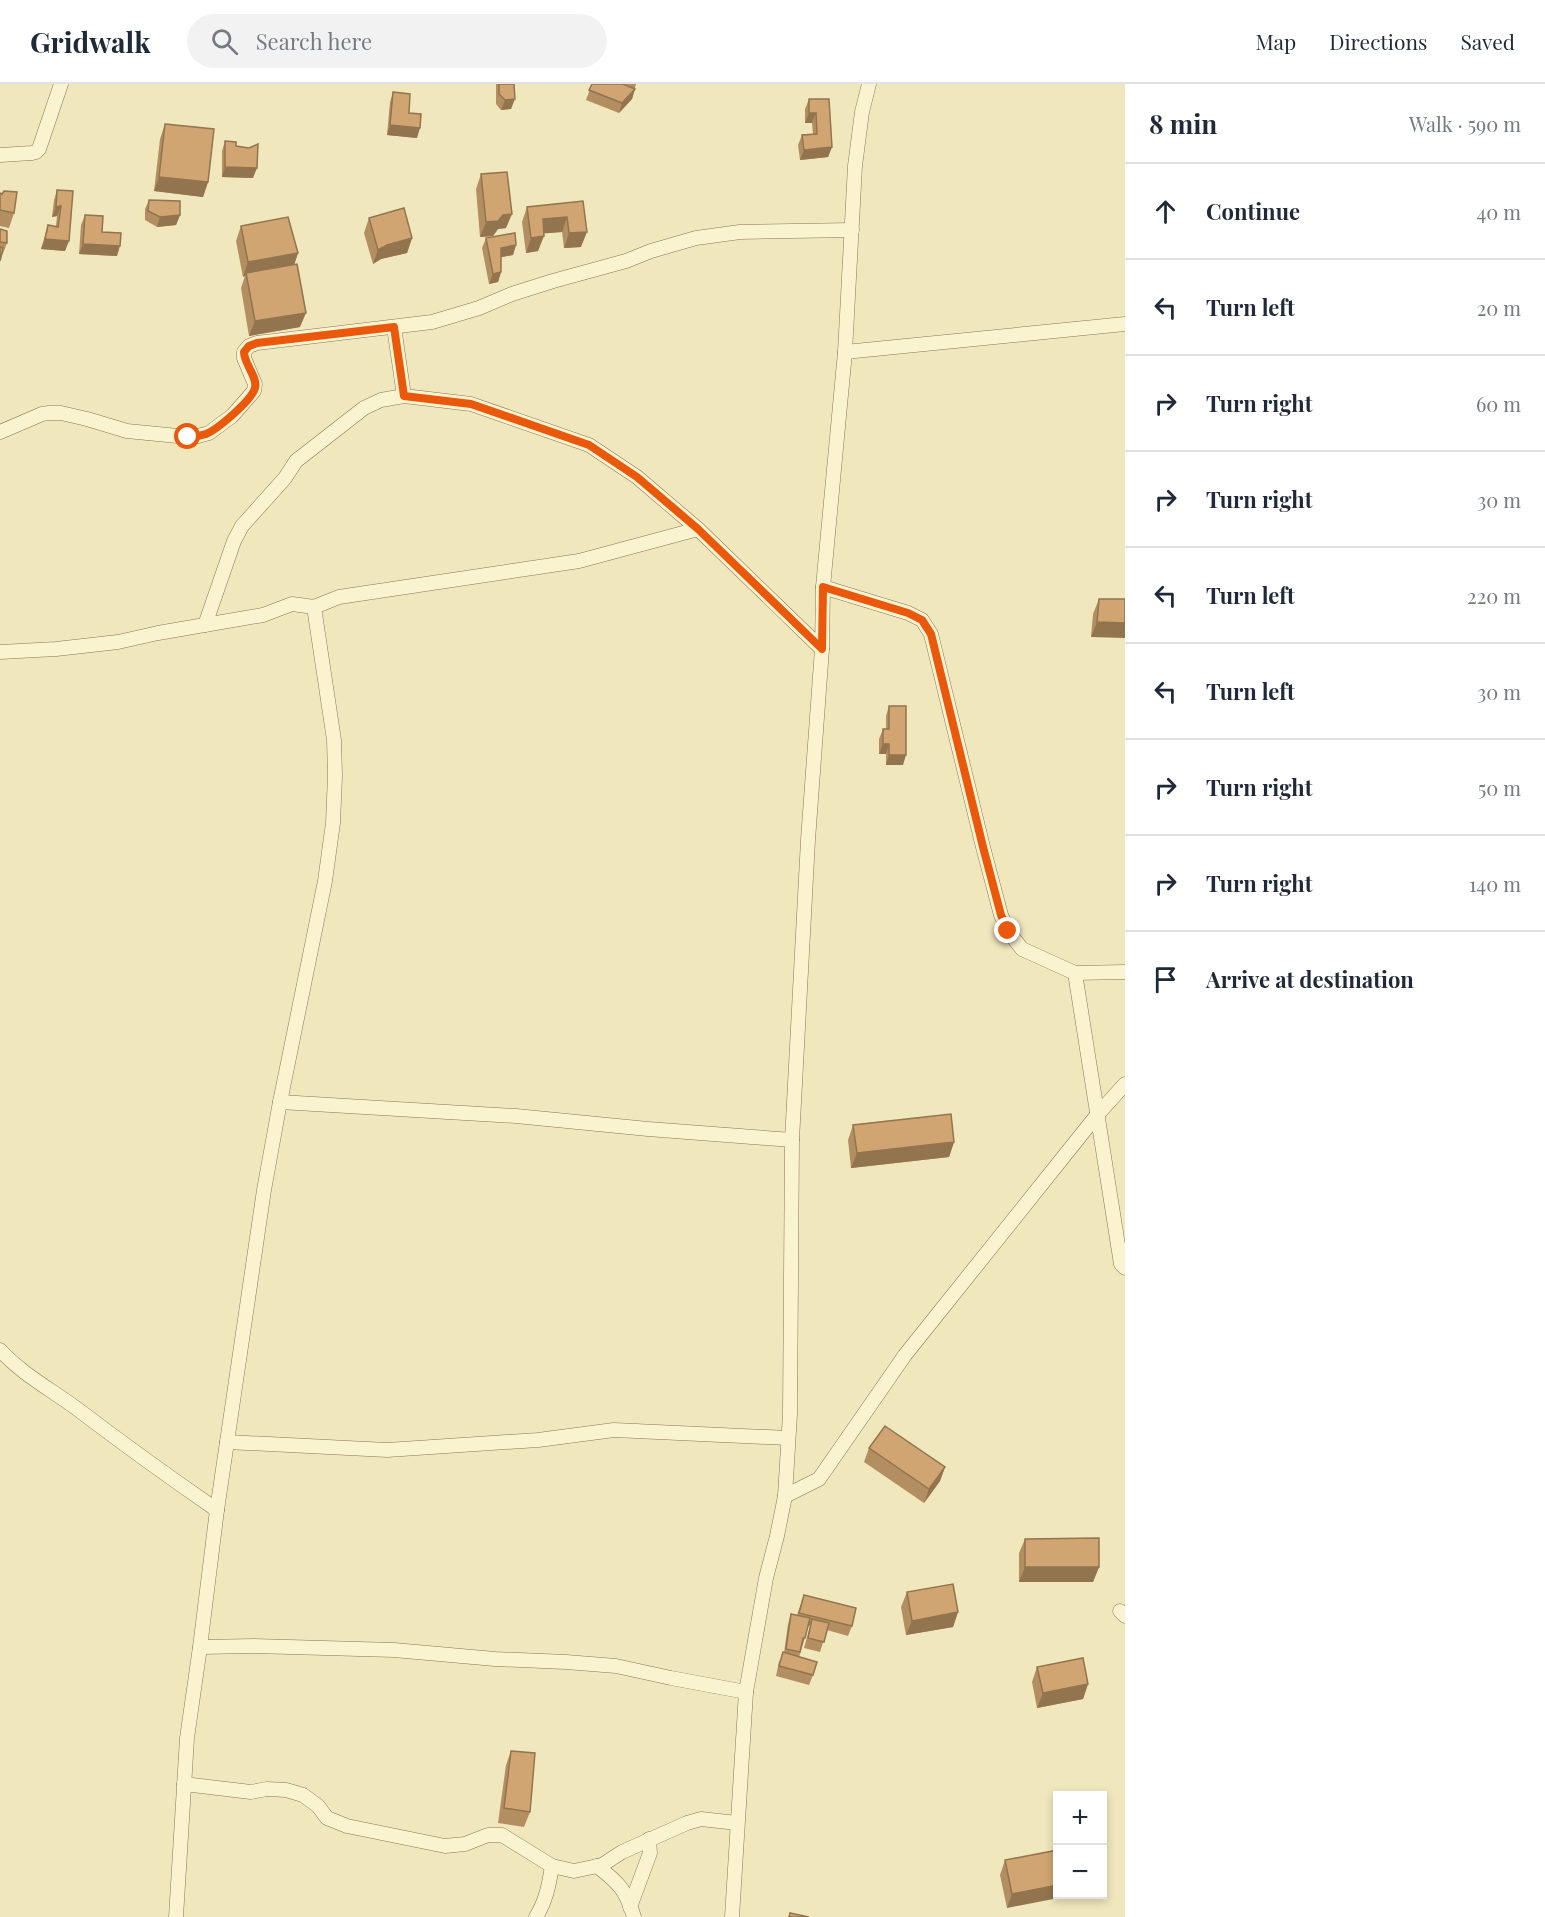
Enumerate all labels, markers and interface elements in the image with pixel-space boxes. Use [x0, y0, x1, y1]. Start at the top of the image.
search box [187, 14, 607, 68]
text: Gridwalk [30, 23, 151, 60]
icon: search [208, 25, 241, 58]
text: Search here [256, 26, 372, 56]
text: Map [1255, 27, 1296, 55]
text: Directions [1329, 27, 1427, 55]
text: Saved [1460, 27, 1515, 55]
text: 8 min [1149, 106, 1217, 141]
text: Walk · 590 m [1409, 110, 1521, 137]
icon: ahead [1149, 195, 1182, 228]
text: Continue [1206, 196, 1300, 226]
text: 40 m [1476, 198, 1521, 225]
icon: left [1149, 291, 1182, 324]
text: Turn left [1206, 292, 1295, 322]
text: 20 m [1477, 294, 1521, 321]
icon: right [1149, 387, 1182, 420]
text: Turn right [1206, 388, 1312, 418]
text: 60 m [1476, 390, 1521, 417]
route start [174, 423, 200, 449]
icon: right [1149, 483, 1182, 516]
text: Turn right [1206, 484, 1312, 514]
text: 30 m [1477, 486, 1521, 513]
icon: left [1149, 579, 1182, 612]
text: Turn left [1206, 580, 1295, 610]
text: 220 m [1467, 582, 1521, 609]
icon: left [1149, 675, 1182, 708]
text: Turn left [1206, 676, 1295, 706]
text: 30 m [1477, 678, 1521, 705]
icon: right [1149, 771, 1182, 804]
text: Turn right [1206, 772, 1312, 802]
text: 50 m [1478, 774, 1521, 801]
icon: right [1149, 867, 1182, 900]
text: Turn right [1206, 868, 1312, 898]
text: 140 m [1469, 870, 1521, 897]
route end [994, 917, 1020, 943]
icon: arrive [1149, 963, 1182, 996]
text: Arrive at destination [1206, 964, 1414, 994]
map controls [1053, 1791, 1107, 1899]
button: + [1053, 1791, 1107, 1845]
button: − [1053, 1845, 1107, 1899]

